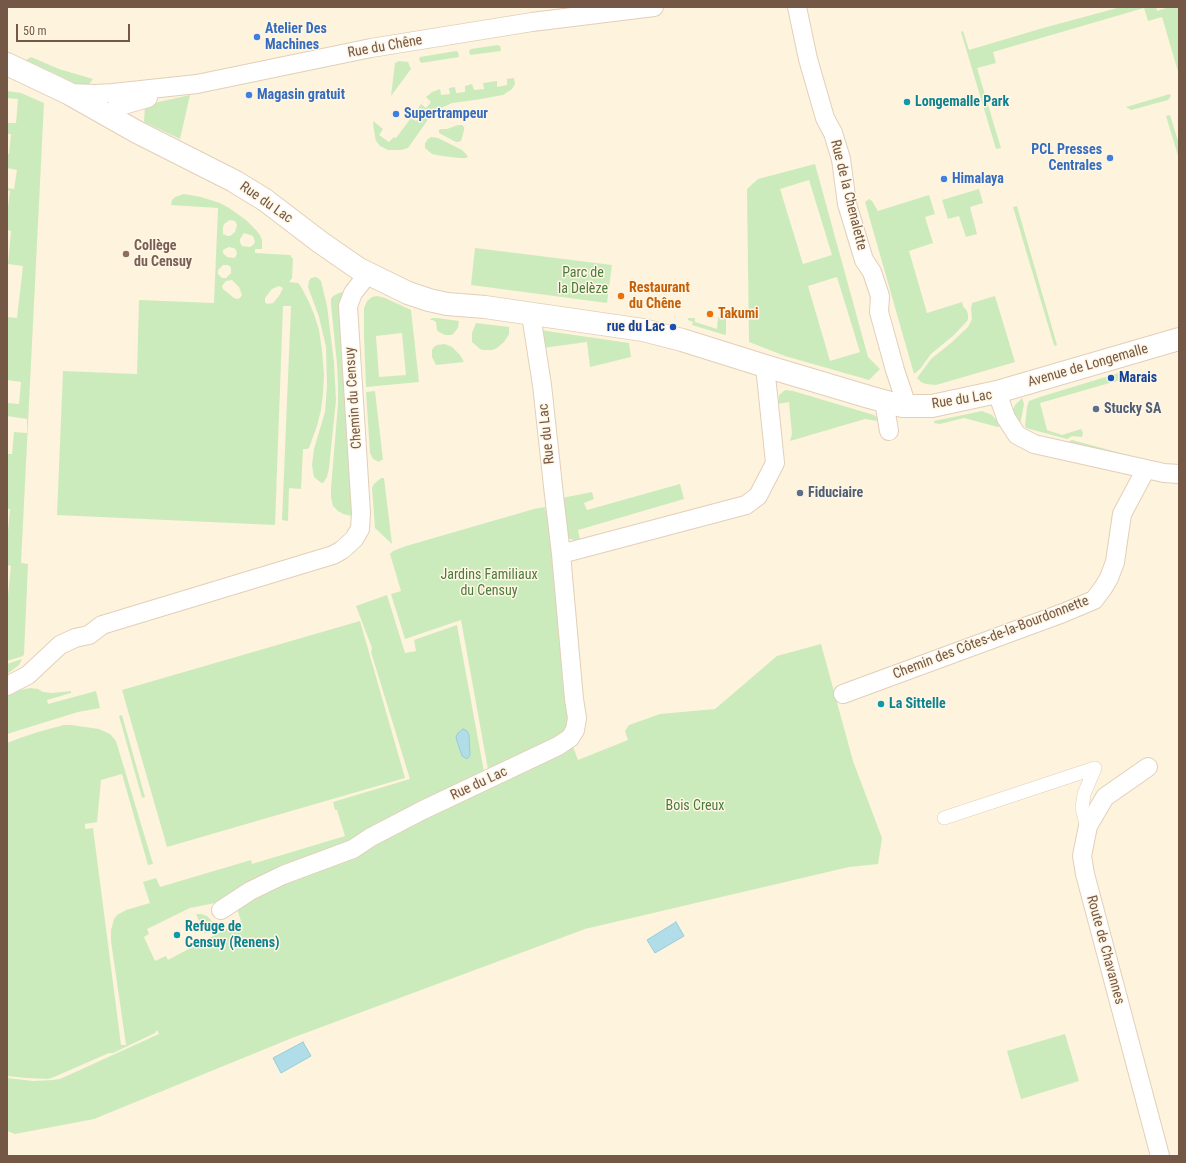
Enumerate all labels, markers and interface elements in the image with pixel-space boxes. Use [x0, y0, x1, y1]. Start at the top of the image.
scale bar [18, 16, 132, 42]
place label: Atelier Des Machines [265, 21, 327, 54]
text: 50 m [23, 24, 47, 38]
marker: Atelier Des Machines [252, 32, 262, 42]
street label: Rue du Chêne [346, 32, 424, 62]
place label: Magasin gratuit [257, 87, 345, 103]
marker: Magasin gratuit [244, 90, 254, 100]
place label: Longemalle Park [915, 94, 1009, 110]
marker: Longemalle Park [902, 97, 912, 107]
place label: Supertrampeur [404, 106, 488, 122]
marker: Supertrampeur [391, 109, 401, 119]
street label: Rue de la Chenalette [826, 138, 870, 252]
place label: PCL Presses Centrales [1031, 142, 1102, 174]
marker: PCL Presses Centrales [1105, 153, 1115, 163]
place label: Himalaya [952, 171, 1004, 187]
marker: Himalaya [939, 174, 949, 184]
street label: Rue du Lac [236, 179, 296, 227]
place label: Collège du Censuy [134, 238, 192, 270]
marker: Collège du Censuy [121, 249, 131, 259]
park label: Parc de la Delèze [558, 265, 608, 298]
place label: Restaurant du Chêne [629, 280, 690, 312]
marker: Restaurant du Chêne [616, 291, 626, 301]
place label: Takumi [718, 306, 759, 322]
marker: Takumi [705, 309, 715, 319]
place label: rue du Lac [607, 319, 665, 335]
marker: rue du Lac [668, 322, 678, 332]
street label: Avenue de Longemalle [1026, 341, 1150, 391]
street label: Chemin du Censuy [342, 346, 366, 450]
place label: Marais [1119, 370, 1157, 386]
marker: Marais [1106, 373, 1116, 383]
street label: Rue du Lac [931, 387, 993, 413]
place label: Stucky SA [1104, 401, 1161, 417]
street label: Rue du Lac [535, 403, 559, 465]
marker: Stucky SA [1091, 404, 1101, 414]
place label: Fiduciaire [808, 485, 863, 501]
marker: Fiduciaire [795, 488, 805, 498]
park label: Jardins Familiaux du Censuy [440, 567, 538, 600]
street label: Chemin des Côtes-de-la-Bourdonnette [891, 593, 1091, 683]
place label: La Sittelle [889, 696, 946, 712]
marker: La Sittelle [876, 699, 886, 709]
street label: Rue du Lac [448, 764, 510, 804]
park label: Bois Creux [665, 798, 725, 814]
street label: Route de Chavannes [1082, 894, 1128, 1006]
place label: Refuge de Censuy (Renens) [185, 919, 280, 952]
marker: Refuge de Censuy (Renens) [172, 930, 182, 940]

